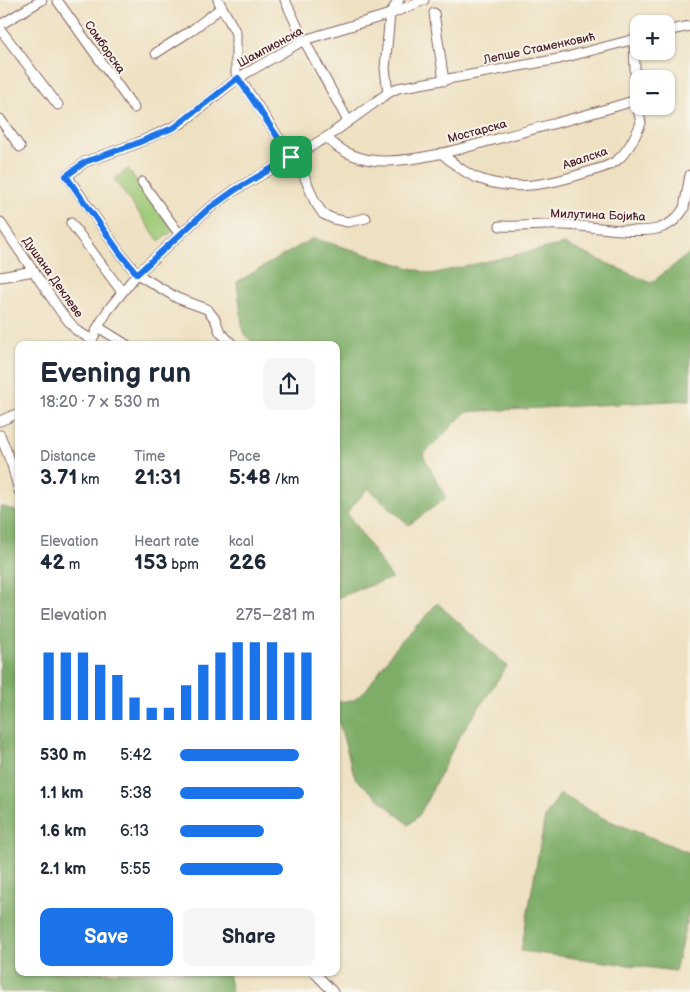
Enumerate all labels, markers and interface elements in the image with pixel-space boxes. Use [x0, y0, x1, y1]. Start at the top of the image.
map controls [630, 15, 675, 115]
button: + [630, 15, 675, 60]
street label: Сомборска [81, 18, 128, 77]
street label: Шампионска [235, 24, 306, 71]
street label: Лепше Стаменковић [481, 29, 596, 68]
button: − [630, 70, 675, 115]
street label: Мостарска [446, 116, 508, 147]
pin [270, 136, 312, 178]
icon: arrive [277, 143, 305, 171]
street label: Авалска [560, 144, 610, 173]
street label: Милутина Бојића [550, 206, 646, 225]
street label: Душана Деклеве [19, 234, 86, 321]
text: Evening run [40, 357, 191, 390]
button: share [263, 358, 315, 410]
text: 18:20 · 7 × 530 m [40, 393, 160, 412]
text: Distance [40, 448, 96, 465]
text: Time [134, 448, 165, 465]
text: Pace [229, 448, 261, 465]
text: 3.71 [40, 465, 77, 490]
text: 21:31 [134, 465, 181, 490]
text: 5:48 [229, 465, 271, 490]
text: km [77, 471, 100, 488]
text: /km [271, 471, 299, 488]
text: Elevation [40, 533, 98, 550]
text: Heart rate [134, 533, 199, 550]
text: kcal [229, 533, 254, 550]
text: 42 [40, 550, 65, 575]
text: 153 [134, 550, 168, 575]
text: 226 [229, 550, 267, 575]
text: m [65, 556, 80, 573]
text: bpm [168, 556, 199, 573]
text: Elevation [40, 606, 107, 625]
text: 275–281 m [235, 606, 315, 625]
text: 530 m [40, 746, 87, 765]
text: 5:42 [120, 746, 152, 765]
text: 1.1 km [40, 784, 83, 803]
text: 5:38 [120, 784, 152, 803]
text: 1.6 km [40, 822, 86, 841]
text: 6:13 [120, 822, 149, 841]
text: 2.1 km [40, 860, 86, 879]
text: 5:55 [120, 860, 151, 879]
button: Save [40, 908, 173, 966]
button: Share [183, 908, 315, 966]

